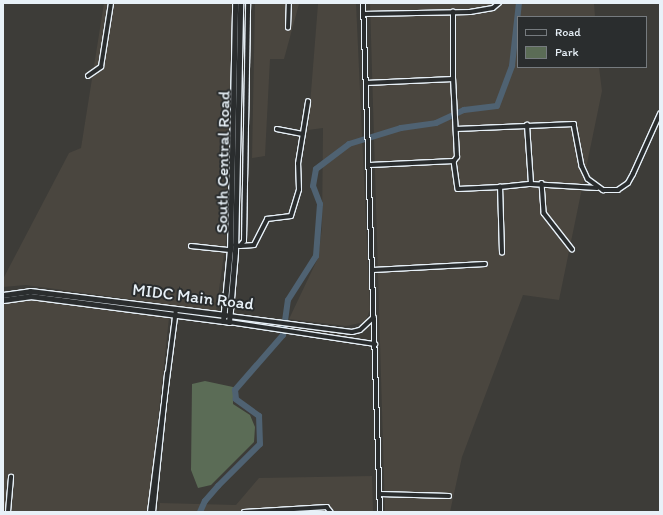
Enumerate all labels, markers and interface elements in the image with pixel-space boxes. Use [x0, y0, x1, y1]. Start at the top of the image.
legend [517, 16, 647, 68]
text: Road [555, 25, 581, 39]
text: Park [555, 45, 579, 59]
street label: South Central Road [212, 91, 234, 233]
street label: MIDC Main Road [131, 279, 255, 315]

